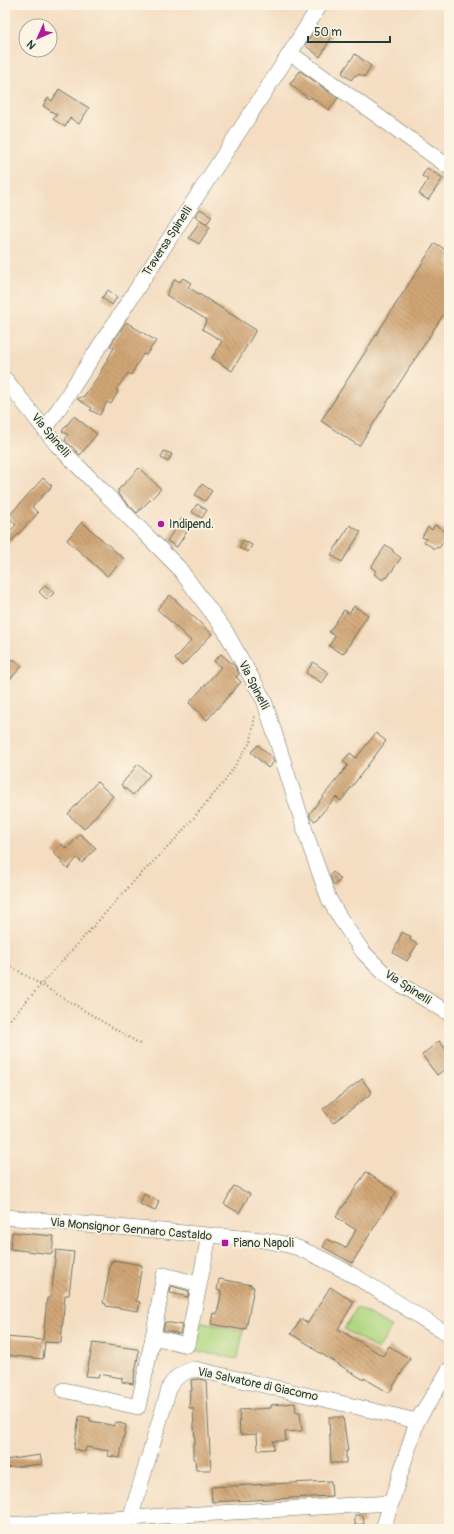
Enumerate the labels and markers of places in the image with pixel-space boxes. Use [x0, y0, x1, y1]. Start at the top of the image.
place label: Indipend. [169, 517, 214, 532]
marker: Indipend. [156, 519, 166, 529]
place label: Piano Napoli [233, 1236, 294, 1251]
marker: Piano Napoli [220, 1238, 230, 1248]

